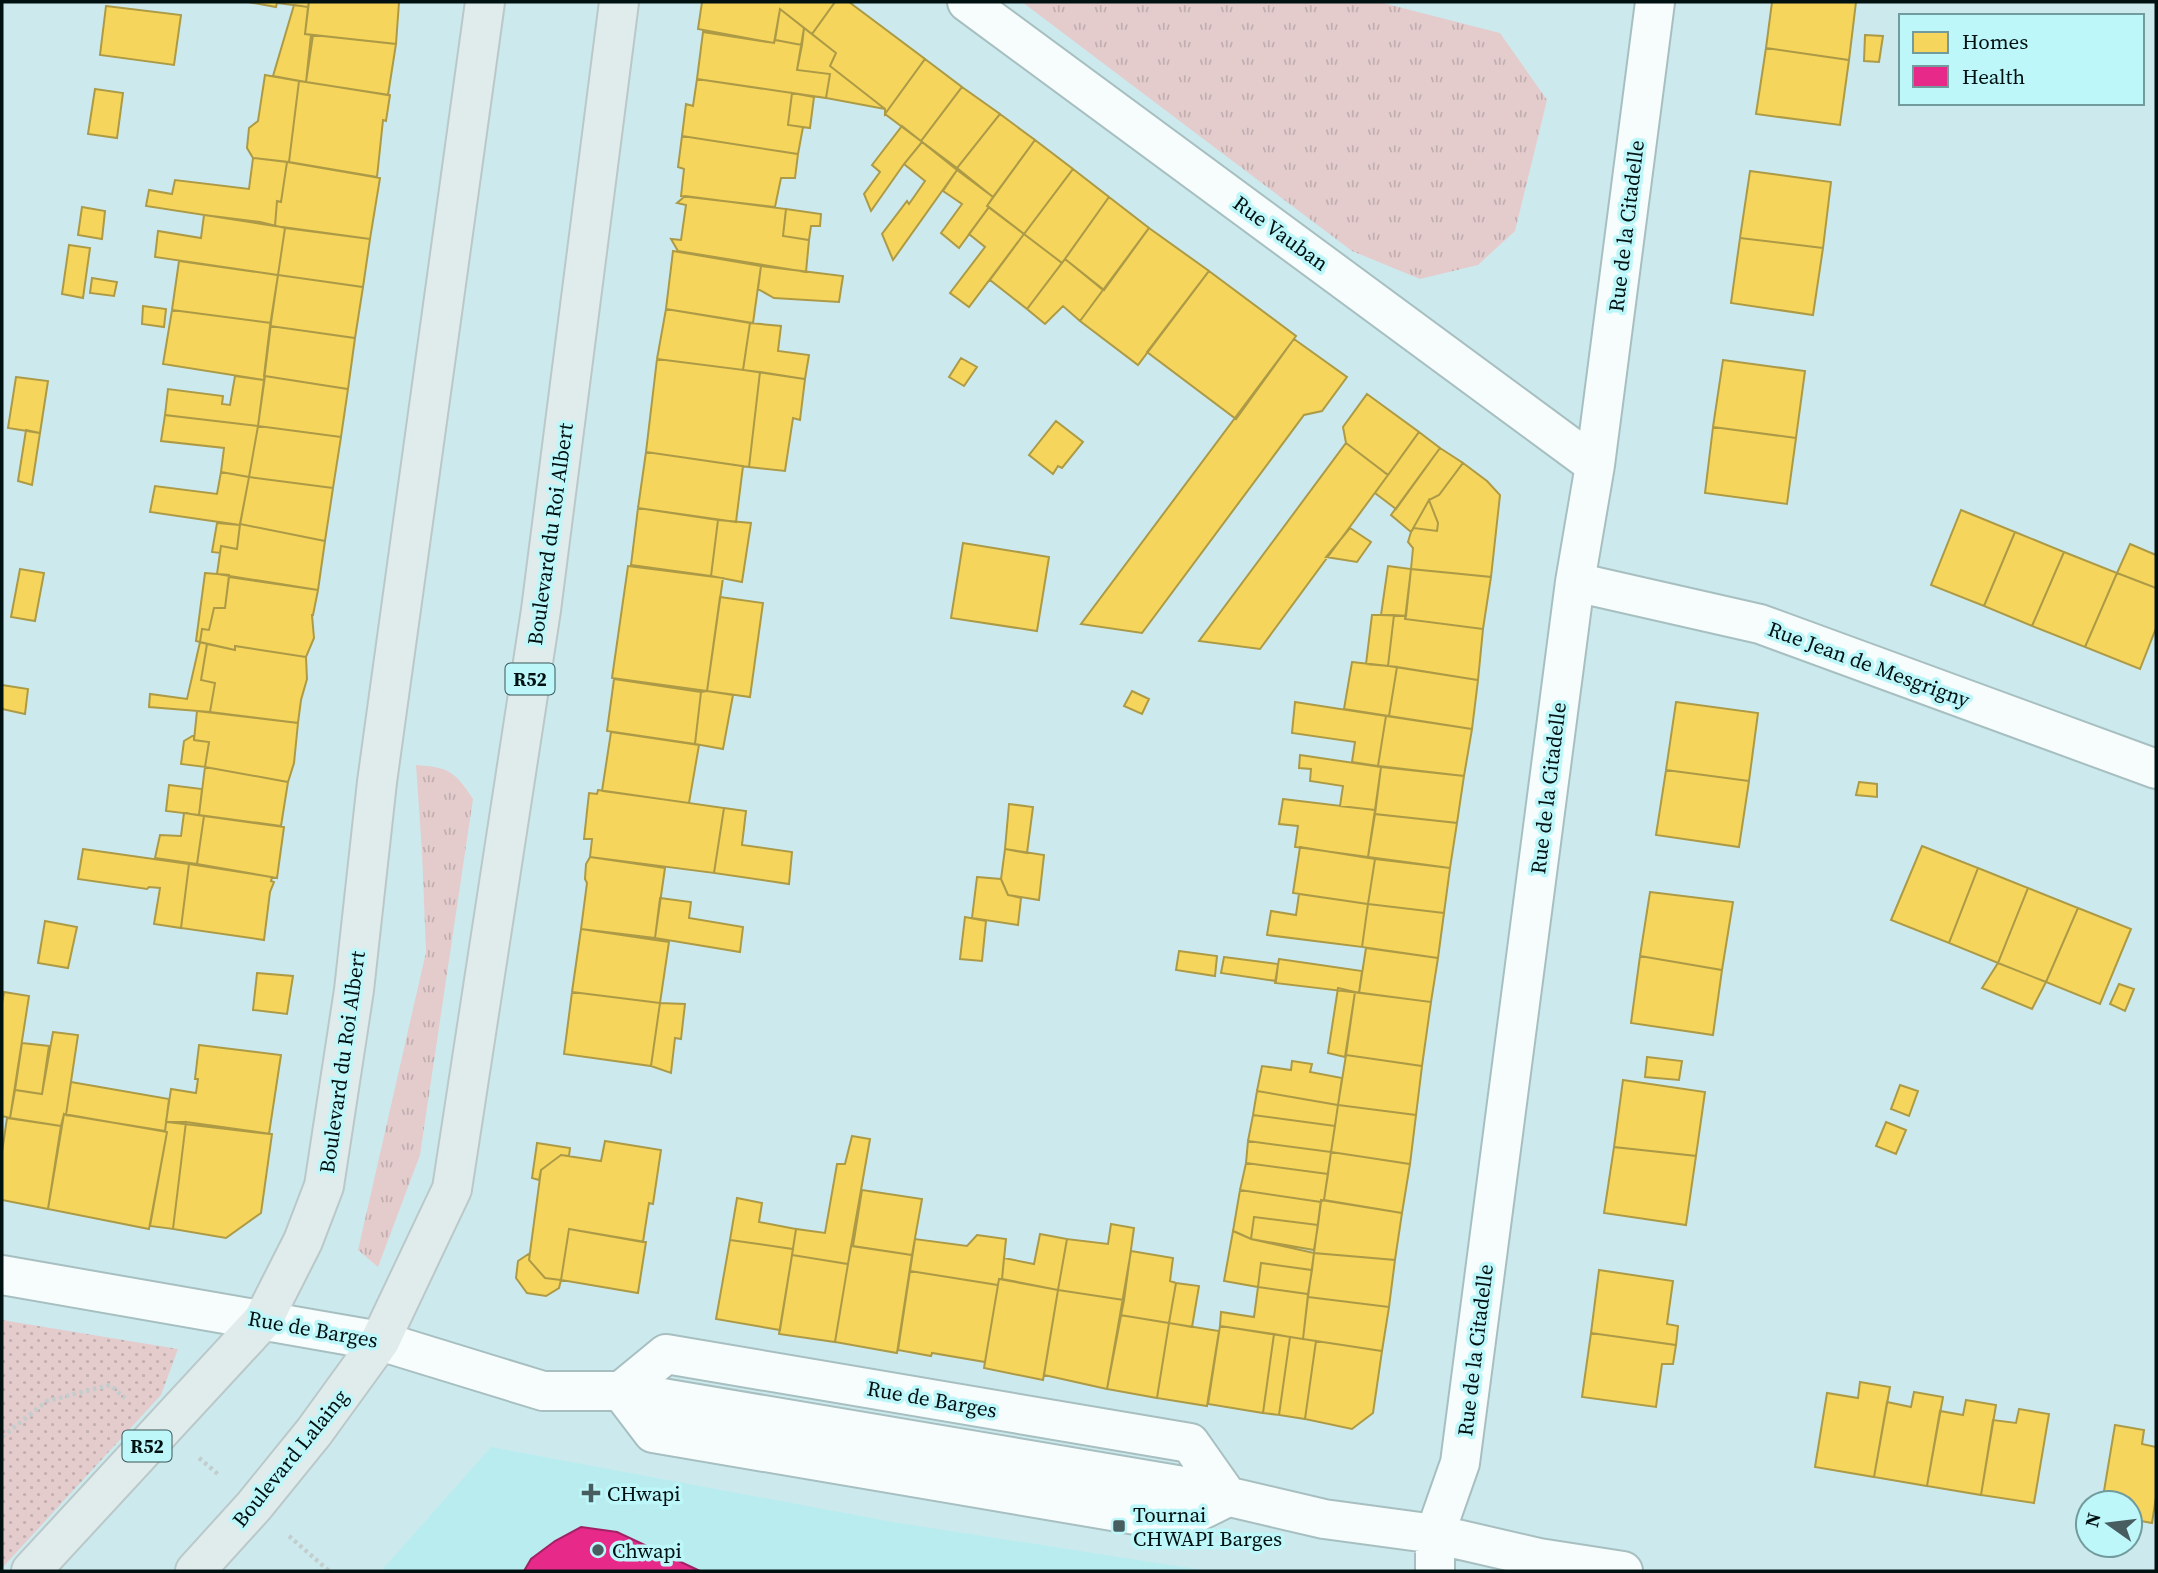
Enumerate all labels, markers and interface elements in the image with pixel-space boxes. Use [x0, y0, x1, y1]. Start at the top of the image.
legend [1899, 14, 2144, 105]
text: Homes [1962, 27, 2028, 56]
text: Health [1962, 62, 2025, 91]
street label: Rue de la Citadelle [1601, 138, 1651, 314]
street label: Rue Vauban [1227, 189, 1335, 278]
street label: Boulevard du Roi Albert [520, 421, 580, 647]
street label: Rue Jean de Mesgrigny [1764, 614, 1974, 714]
road number: R52 [505, 664, 554, 694]
street label: Rue de la Citadelle [1523, 700, 1573, 876]
street label: Boulevard du Roi Albert [312, 949, 372, 1175]
street label: Rue de la Citadelle [1450, 1262, 1500, 1438]
street label: Rue de Barges [246, 1303, 380, 1355]
street label: Rue de Barges [865, 1373, 999, 1425]
street label: Boulevard Lalaing [225, 1383, 355, 1533]
road number: R52 [122, 1430, 172, 1462]
place label: CHwapi [607, 1479, 680, 1508]
marker: CHwapi [581, 1483, 601, 1503]
north arrow [2074, 1489, 2144, 1559]
place label: Tournai CHWAPI Barges [1133, 1500, 1282, 1553]
text: N [2078, 1510, 2107, 1530]
marker: Tournai CHWAPI Barges [1111, 1518, 1127, 1534]
place label: Chwapi [612, 1536, 682, 1565]
marker: Chwapi [590, 1542, 606, 1558]

